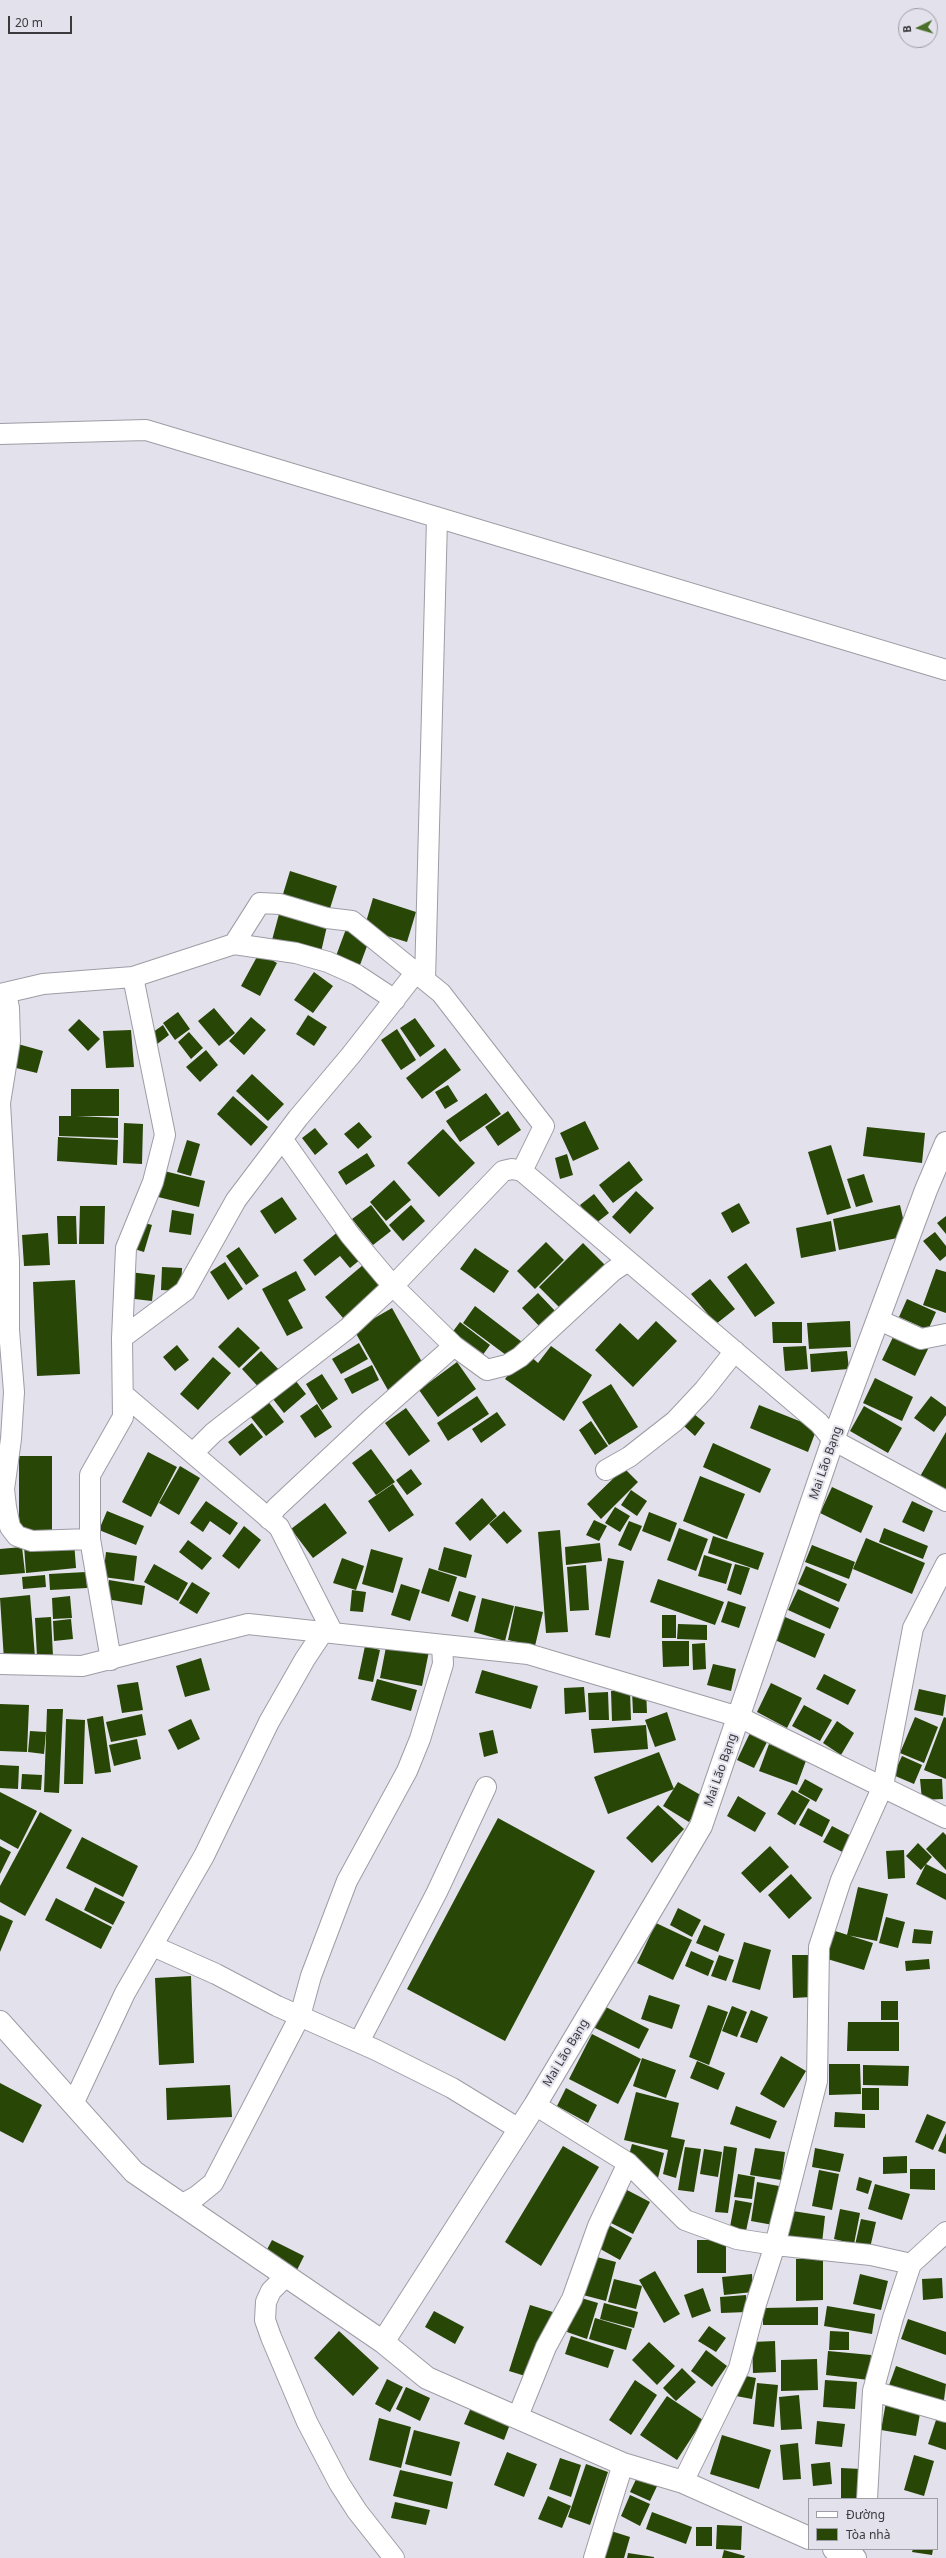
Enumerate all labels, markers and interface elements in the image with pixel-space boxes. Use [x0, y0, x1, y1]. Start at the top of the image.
scale bar [10, 8, 74, 34]
north arrow [898, 8, 938, 48]
text: 20 m [15, 14, 43, 31]
text: B [899, 25, 914, 33]
street label: Mai Lão Bạng [807, 1424, 845, 1502]
street label: Mai Lão Bạng [702, 1731, 740, 1809]
street label: Mai Lão Bạng [540, 2016, 592, 2090]
legend [808, 2498, 938, 2550]
text: Đường [846, 2506, 885, 2523]
text: Tòa nhà [846, 2526, 891, 2543]

